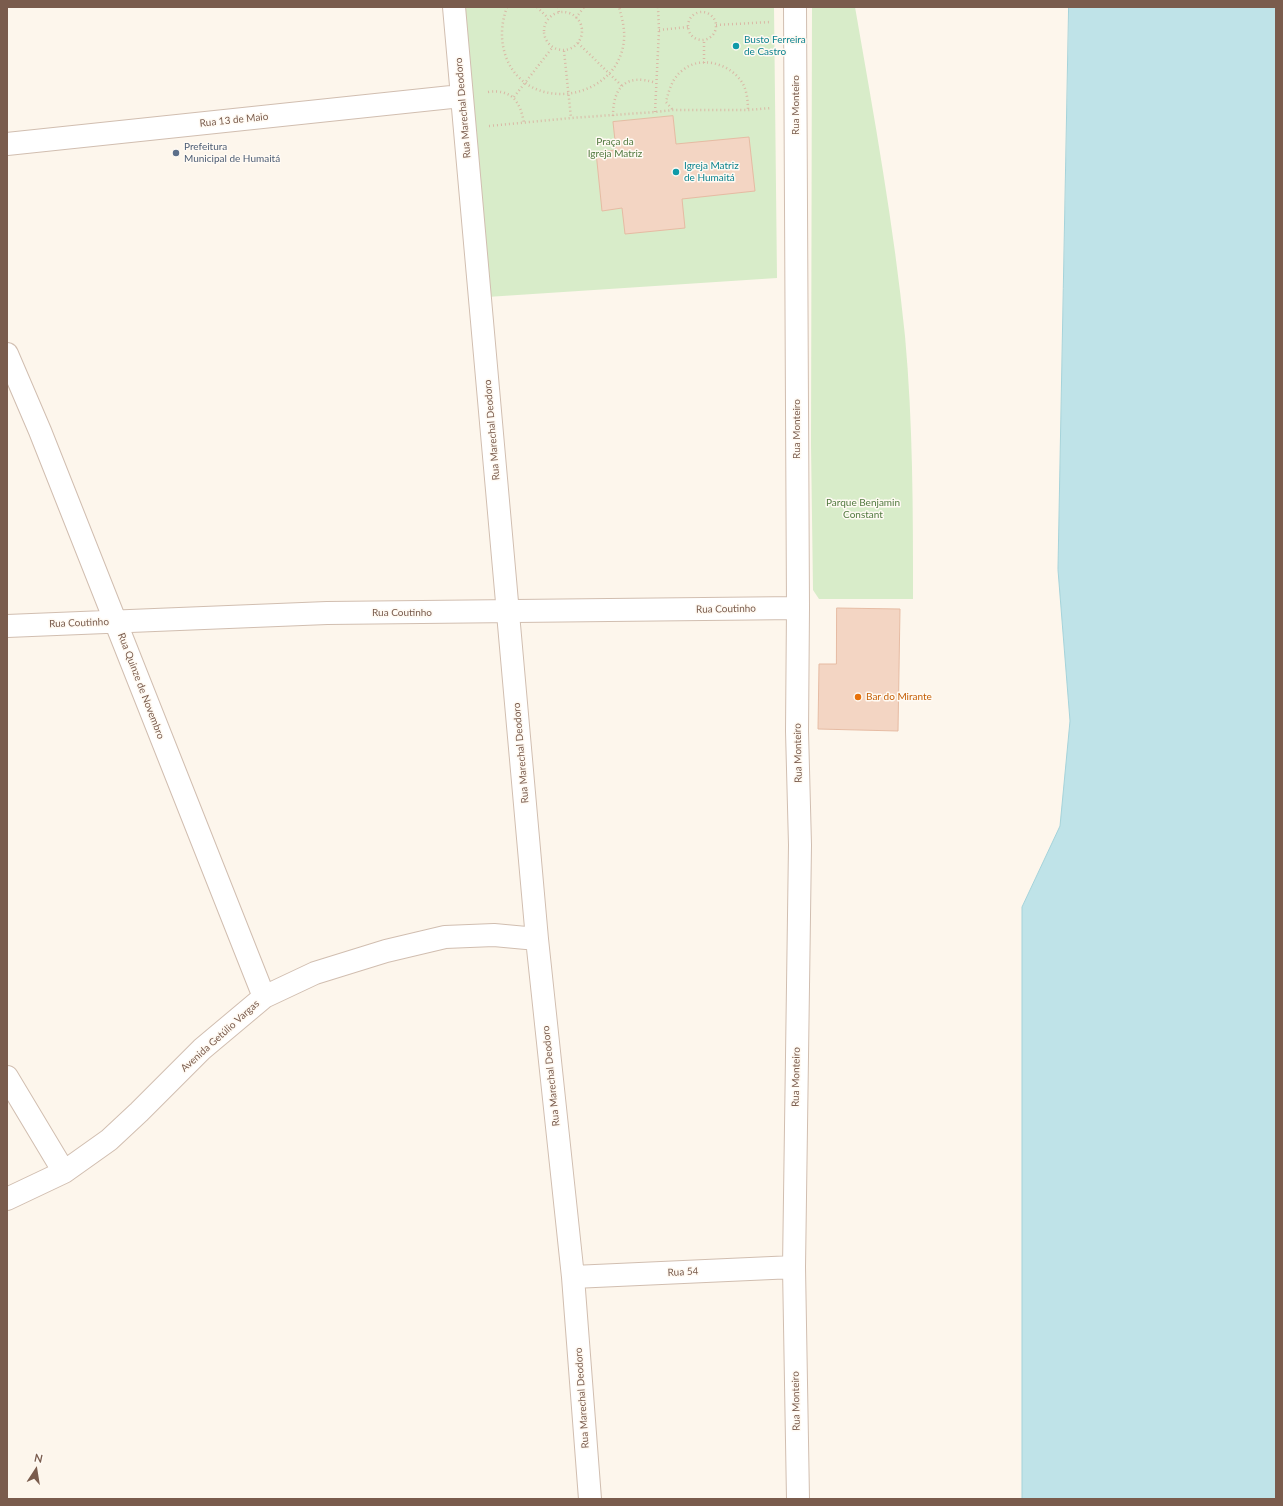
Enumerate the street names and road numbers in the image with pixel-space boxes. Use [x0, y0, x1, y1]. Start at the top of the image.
street label: Rua Marechal Deodoro [453, 57, 473, 159]
street label: Rua Monteiro [790, 75, 802, 135]
street label: Rua 13 de Maio [199, 110, 269, 130]
street label: Rua Marechal Deodoro [482, 379, 502, 481]
street label: Rua Monteiro [791, 399, 803, 459]
street label: Rua Coutinho [696, 602, 756, 616]
street label: Rua Coutinho [372, 607, 432, 619]
street label: Rua Coutinho [49, 616, 109, 630]
street label: Rua Quinze de Novembro [115, 631, 167, 741]
street label: Rua Marechal Deodoro [511, 702, 531, 804]
street label: Rua Monteiro [791, 723, 805, 783]
street label: Avenida Getúlio Vargas [178, 998, 262, 1074]
street label: Rua Marechal Deodoro [540, 1025, 562, 1127]
street label: Rua Monteiro [789, 1047, 803, 1107]
street label: Rua 54 [667, 1265, 699, 1279]
street label: Rua Marechal Deodoro [572, 1347, 592, 1449]
street label: Rua Monteiro [789, 1371, 803, 1431]

